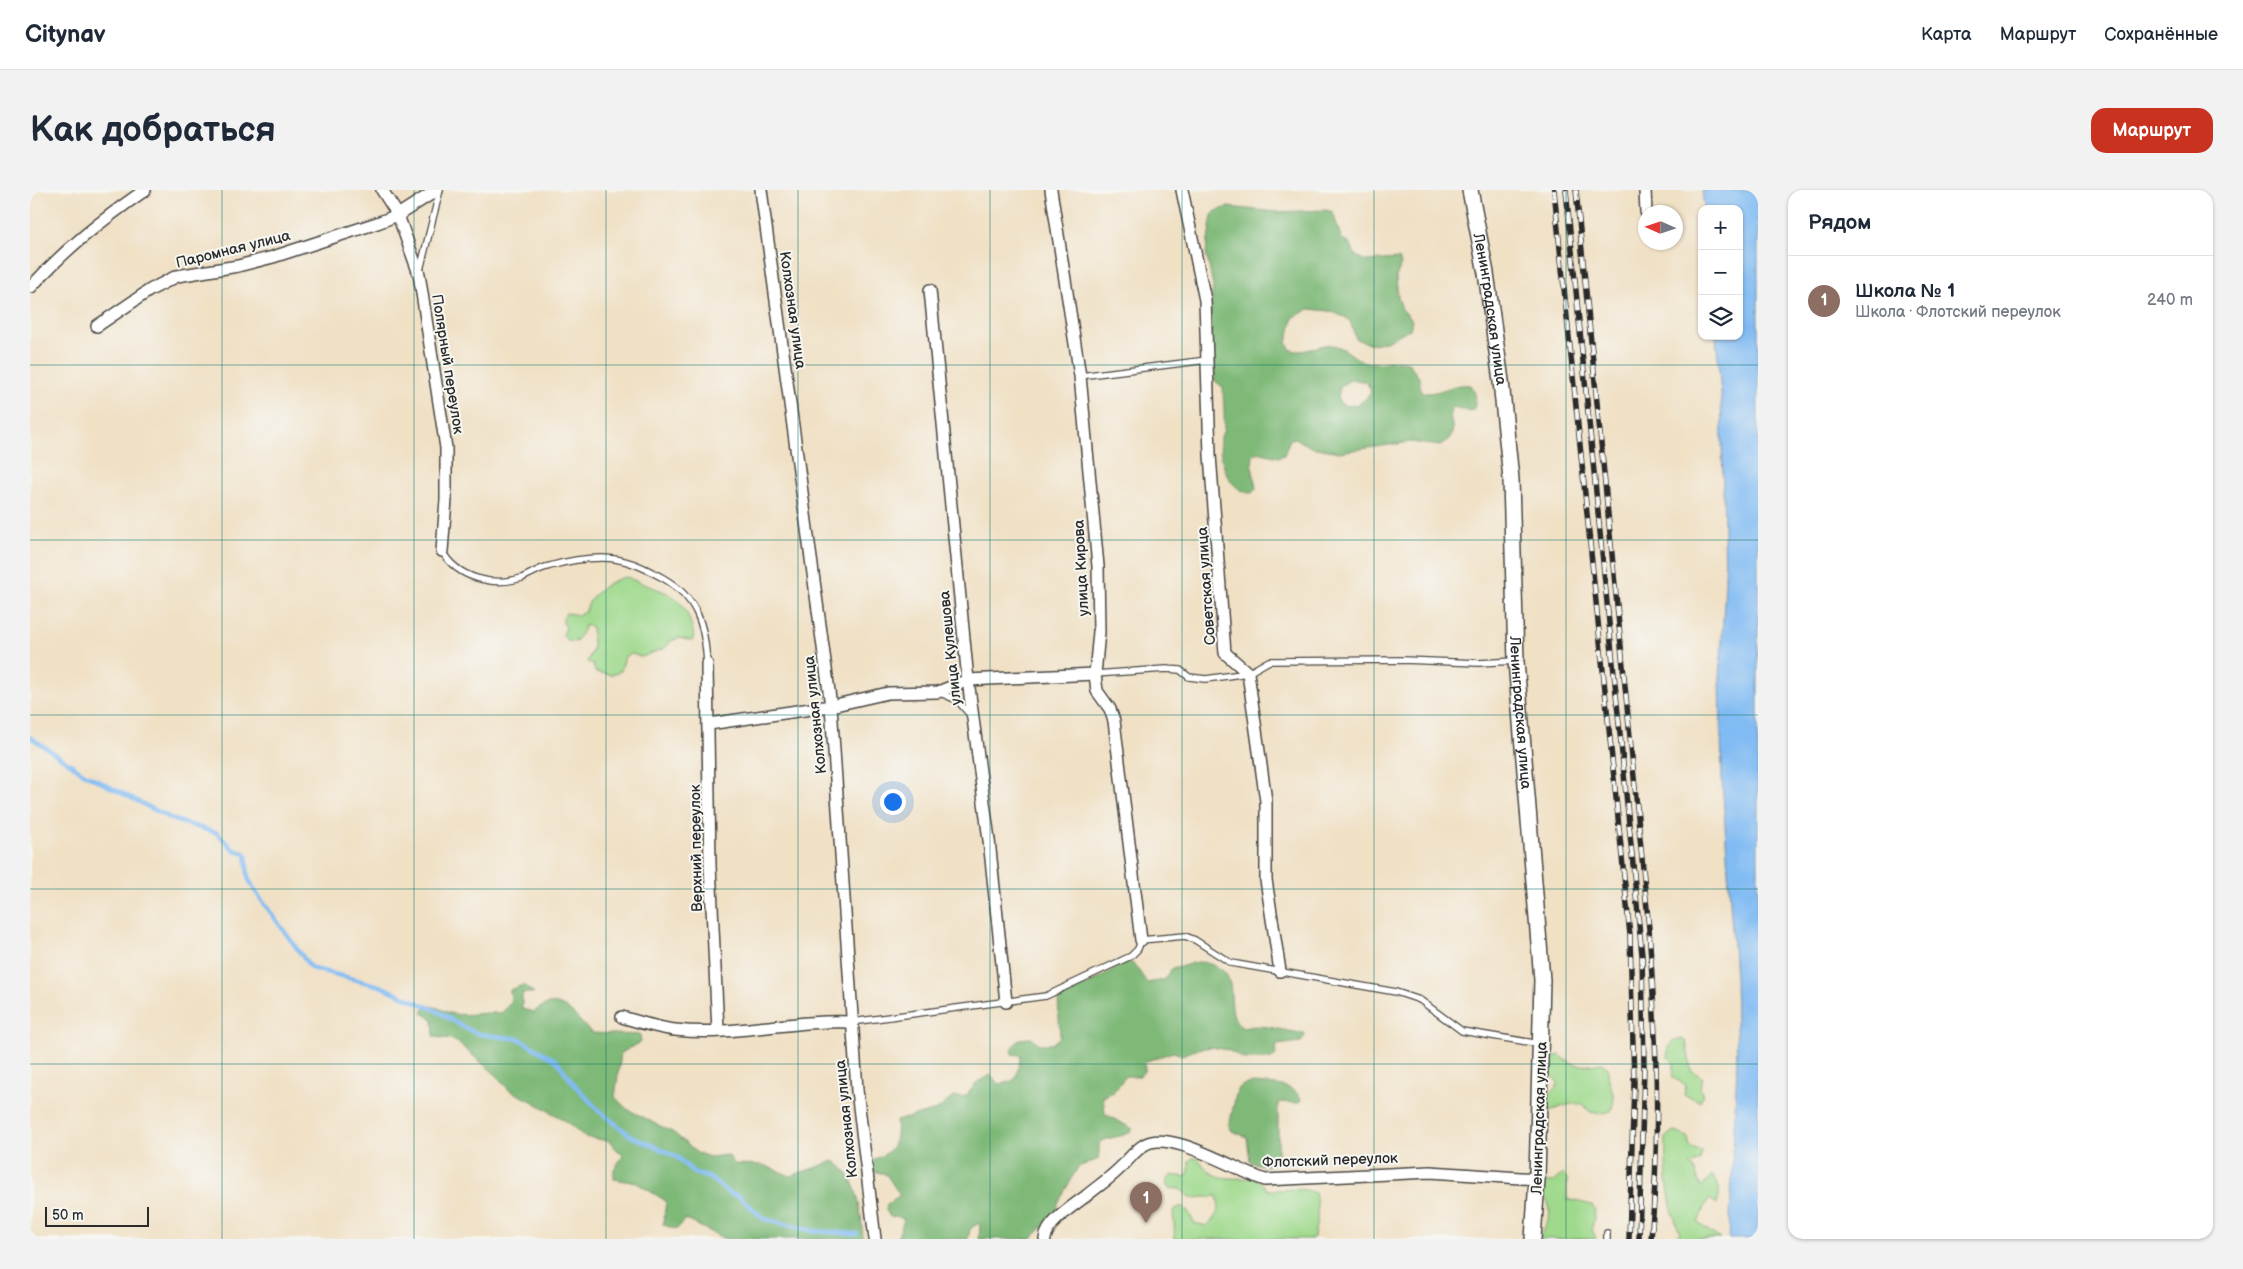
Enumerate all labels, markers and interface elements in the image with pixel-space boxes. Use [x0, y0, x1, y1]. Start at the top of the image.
text: Citynav [25, 20, 106, 49]
text: Карта [1921, 24, 1972, 45]
text: Маршрут [2000, 24, 2076, 45]
text: Сохранённые [2104, 24, 2218, 45]
button: Маршрут [2091, 108, 2213, 153]
text: Как добраться [30, 109, 276, 152]
north arrow [1638, 205, 1683, 250]
map controls [1698, 205, 1743, 340]
button: + [1698, 205, 1743, 250]
text: Рядом [1808, 210, 1871, 235]
street label: Паромная улица [174, 226, 293, 273]
street label: Ленинградская улица [1468, 231, 1511, 387]
street label: Колхозная улица [775, 250, 810, 370]
button: − [1698, 250, 1743, 295]
text: Школа № 1 [1855, 280, 1955, 303]
text: 1 [1821, 291, 1827, 310]
text: 240 m [2147, 291, 2193, 310]
street label: Полярный переулок [427, 293, 468, 435]
button: layers [1698, 295, 1743, 340]
text: Школа · Флотский переулок [1855, 303, 2061, 322]
street label: улица Кирова [1069, 519, 1094, 617]
street label: Советская улица [1193, 526, 1220, 646]
street label: улица Кулешова [935, 590, 966, 706]
street label: Ленинградская улица [1505, 635, 1535, 790]
street label: Колхозная улица [800, 655, 831, 775]
street label: Верхний переулок [686, 784, 707, 912]
your location [880, 789, 906, 815]
street label: Ленинградская улица [1527, 1041, 1552, 1196]
street label: Колхозная улица [831, 1059, 862, 1179]
street label: Флотский переулок [1262, 1149, 1398, 1172]
pin: 1 [1130, 1182, 1162, 1223]
scale bar [45, 1204, 149, 1227]
text: 50 m [52, 1207, 84, 1224]

